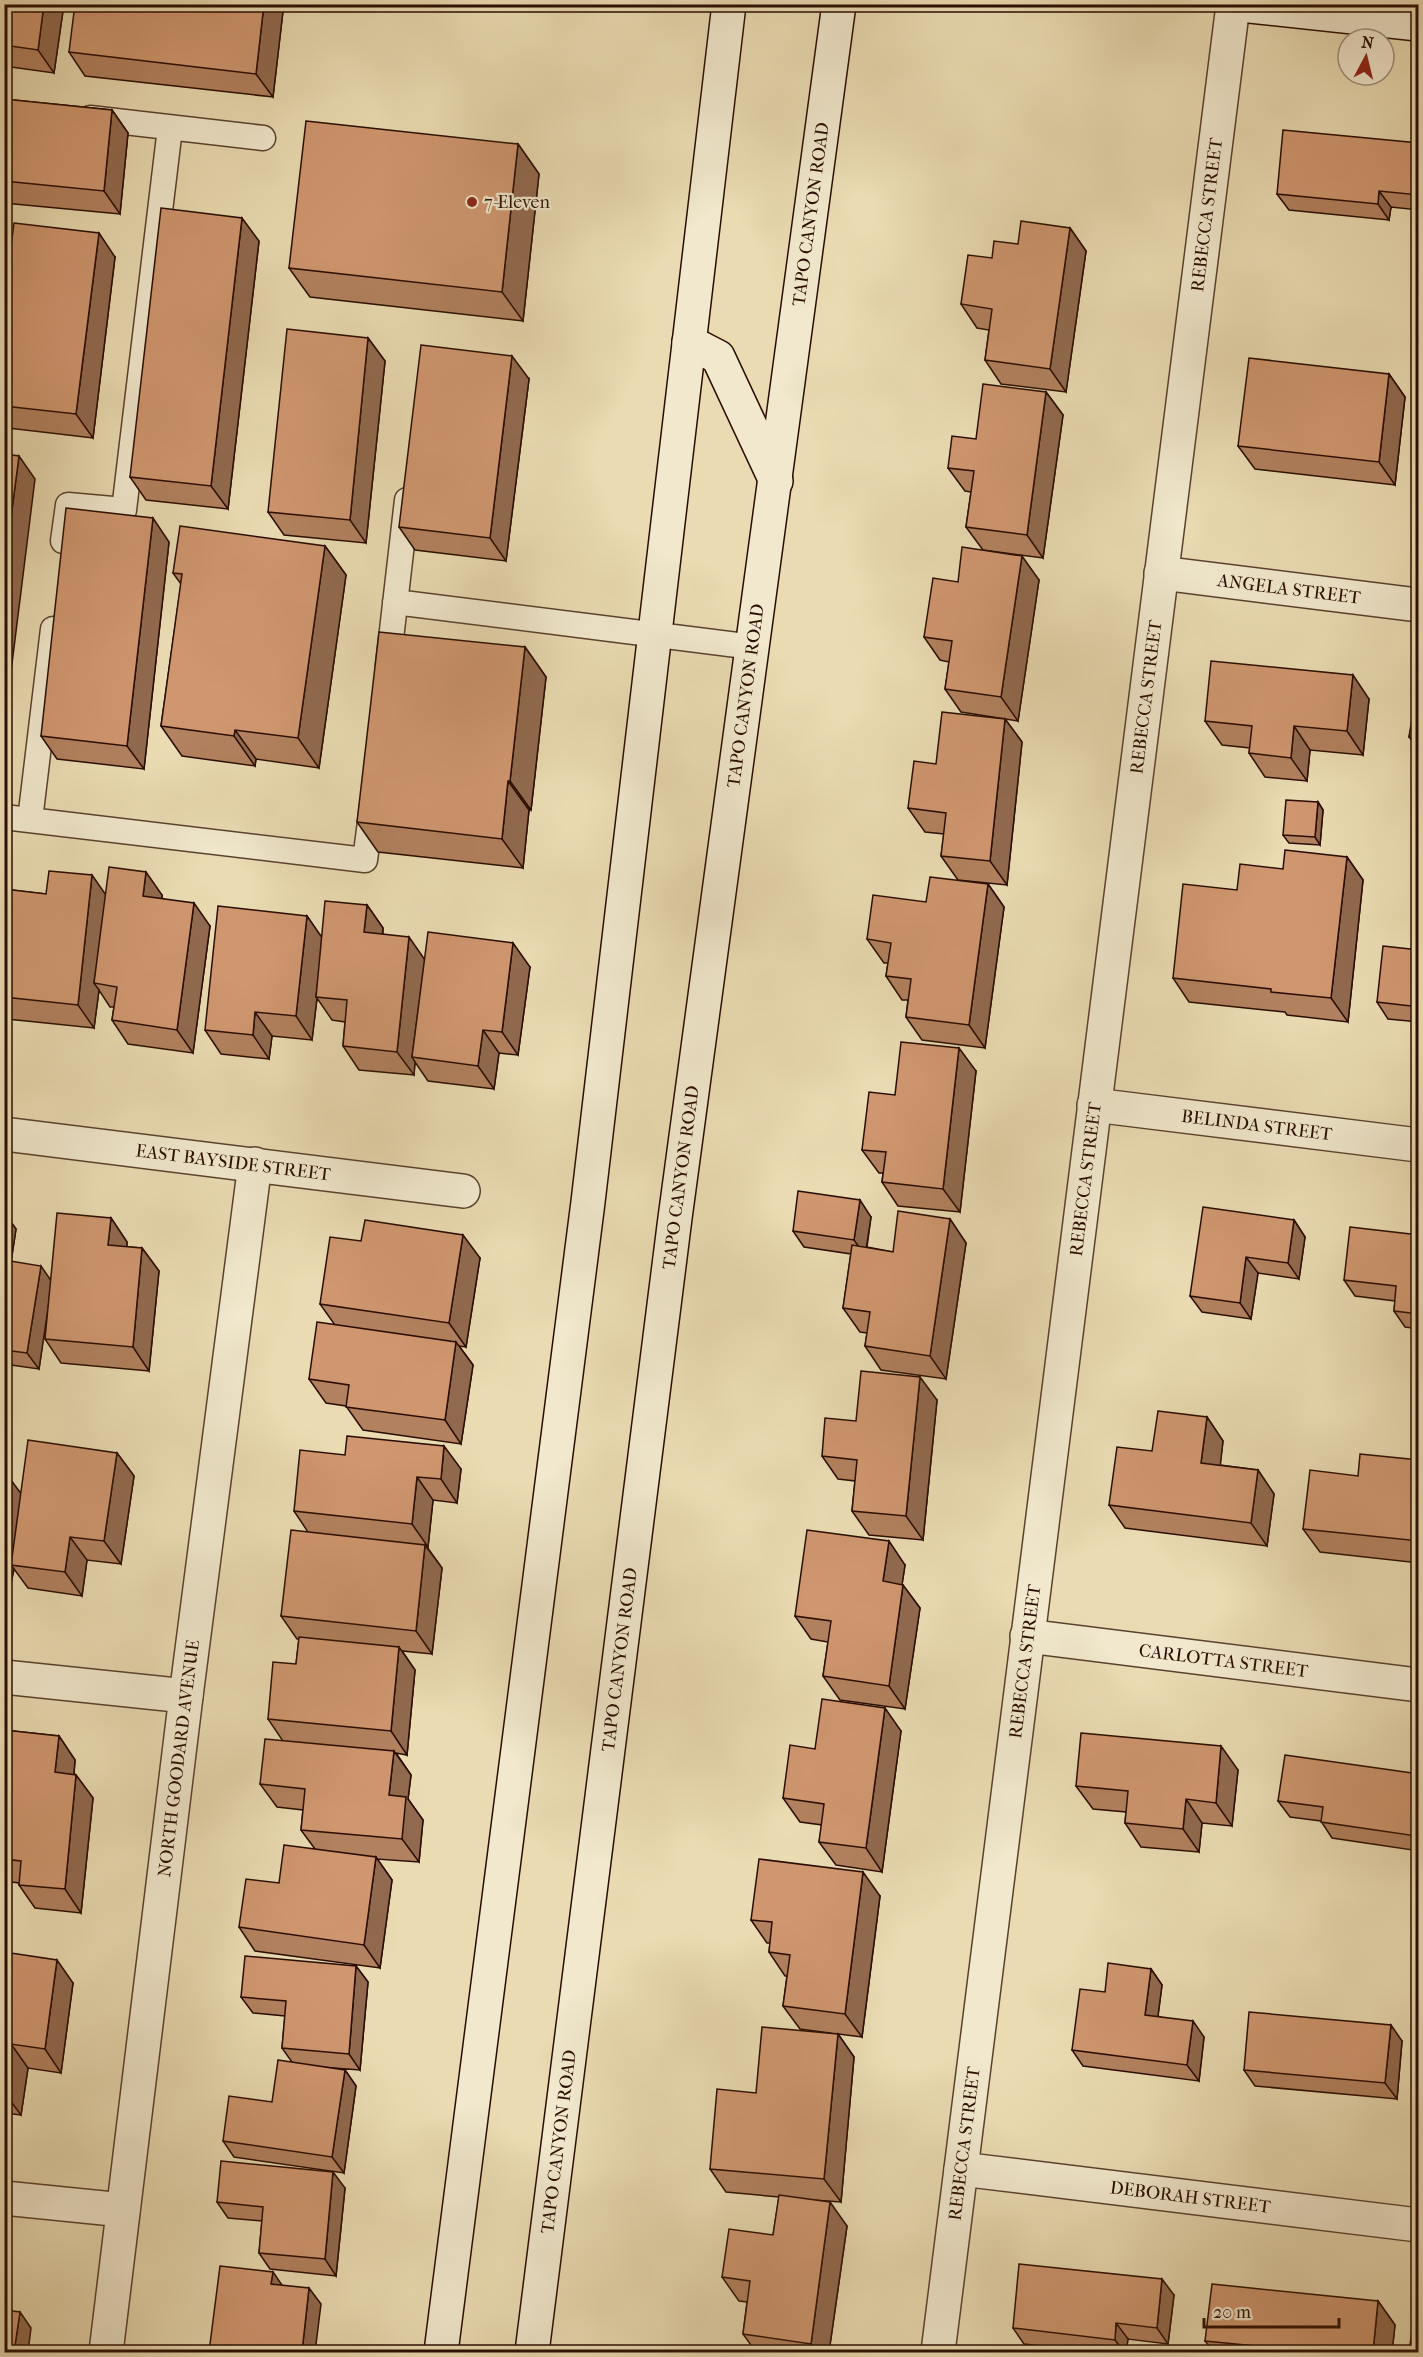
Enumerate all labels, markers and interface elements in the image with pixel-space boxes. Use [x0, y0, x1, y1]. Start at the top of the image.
north arrow [1336, 27, 1396, 87]
text: N [1361, 32, 1376, 53]
street label: TAPO CANYON ROAD [788, 121, 834, 307]
street label: REBECCA STREET [1187, 136, 1227, 293]
place label: 7-Eleven [484, 192, 550, 213]
marker: 7-Eleven [465, 195, 479, 209]
street label: ANGELA STREET [1215, 570, 1363, 609]
street label: TAPO CANYON ROAD [723, 603, 769, 789]
street label: REBECCA STREET [1126, 618, 1167, 775]
street label: TAPO CANYON ROAD [659, 1084, 704, 1271]
street label: REBECCA STREET [1066, 1100, 1106, 1258]
street label: BELINDA STREET [1180, 1106, 1334, 1145]
street label: EAST BAYSIDE STREET [134, 1140, 333, 1186]
street label: TAPO CANYON ROAD [598, 1566, 642, 1753]
street label: REBECCA STREET [1005, 1582, 1045, 1740]
street label: NORTH GOODARD AVENUE [154, 1639, 204, 1878]
street label: CARLOTTA STREET [1138, 1640, 1310, 1682]
street label: TAPO CANYON ROAD [537, 2048, 581, 2235]
street label: REBECCA STREET [945, 2065, 985, 2222]
street label: DEBORAH STREET [1109, 2177, 1273, 2218]
scale bar [1204, 2291, 1339, 2329]
text: 20 m [1213, 2302, 1251, 2323]

